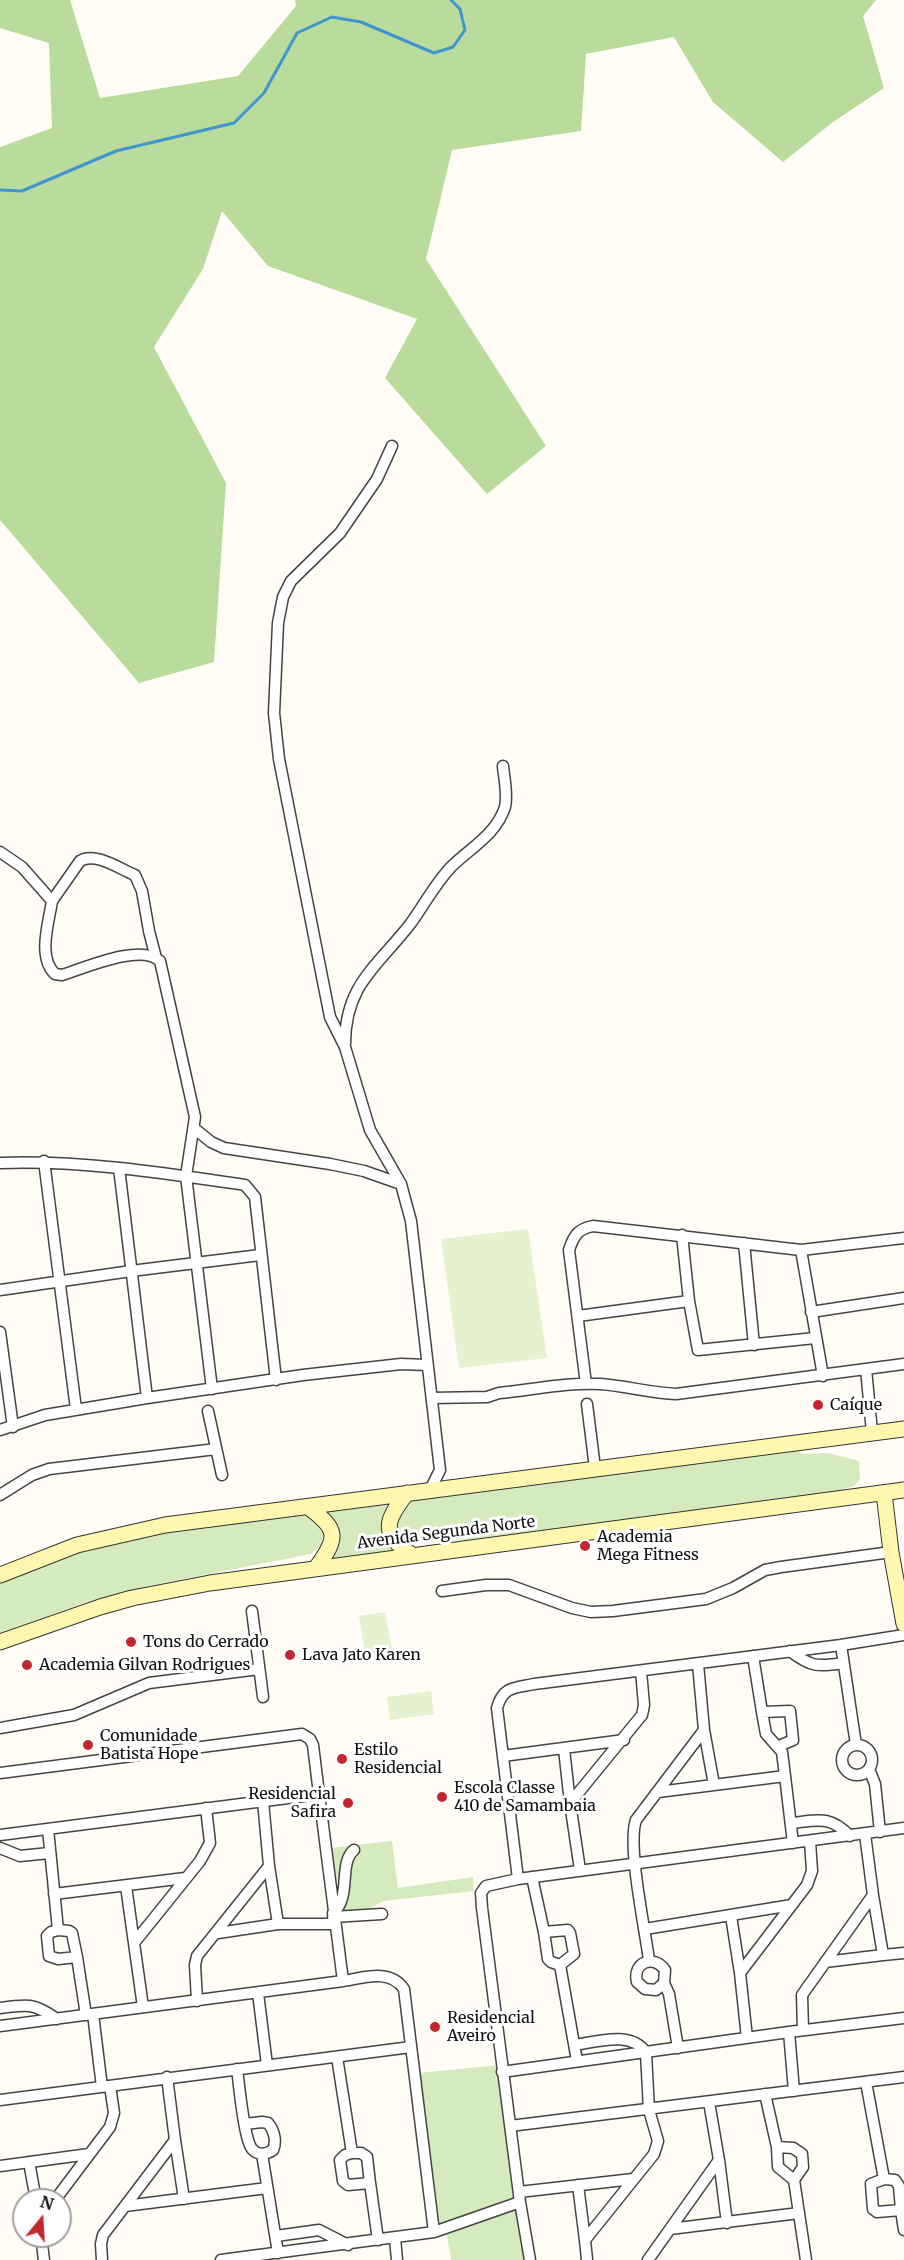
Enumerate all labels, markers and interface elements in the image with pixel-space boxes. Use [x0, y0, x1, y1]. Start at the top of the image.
place label: Caíque [830, 1395, 882, 1415]
marker: Caíque [811, 1398, 825, 1412]
street label: Avenida Segunda Norte [356, 1513, 536, 1553]
place label: Academia Mega Fitness [597, 1527, 699, 1565]
marker: Academia Mega Fitness [578, 1539, 592, 1553]
place label: Tons do Cerrado [143, 1632, 269, 1652]
marker: Tons do Cerrado [124, 1635, 138, 1649]
place label: Lava Jato Karen [302, 1645, 421, 1665]
marker: Lava Jato Karen [283, 1648, 297, 1662]
place label: Academia Gilvan Rodrigues [39, 1655, 250, 1675]
marker: Academia Gilvan Rodrigues [20, 1658, 34, 1672]
place label: Comunidade Batista Hope [100, 1726, 198, 1764]
marker: Comunidade Batista Hope [81, 1738, 95, 1752]
place label: Estilo Residencial [354, 1740, 442, 1778]
marker: Estilo Residencial [335, 1752, 349, 1766]
place label: Escola Classe 410 de Samambaia [454, 1778, 596, 1816]
place label: Residencial Safira [248, 1784, 336, 1822]
marker: Escola Classe 410 de Samambaia [435, 1790, 449, 1804]
marker: Residencial Safira [341, 1796, 355, 1810]
place label: Residencial Aveiro [447, 2008, 535, 2046]
marker: Residencial Aveiro [428, 2020, 442, 2034]
north arrow [12, 2188, 72, 2248]
text: N [38, 2191, 56, 2214]

